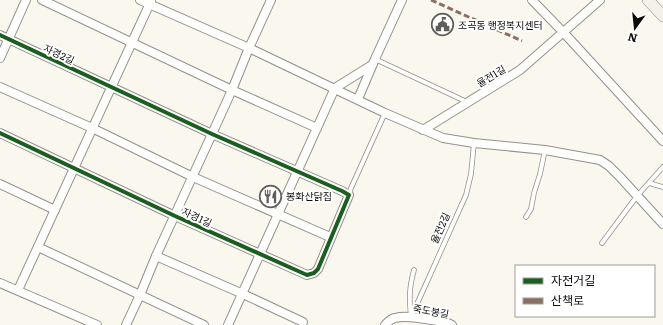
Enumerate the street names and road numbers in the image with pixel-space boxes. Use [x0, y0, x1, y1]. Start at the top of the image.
street label: 자경2길 [41, 40, 77, 67]
street label: 율전1길 [473, 61, 508, 90]
street label: 자경1길 [180, 203, 215, 230]
street label: 율전2길 [426, 210, 453, 246]
street label: 죽도봉길 [412, 300, 451, 321]

